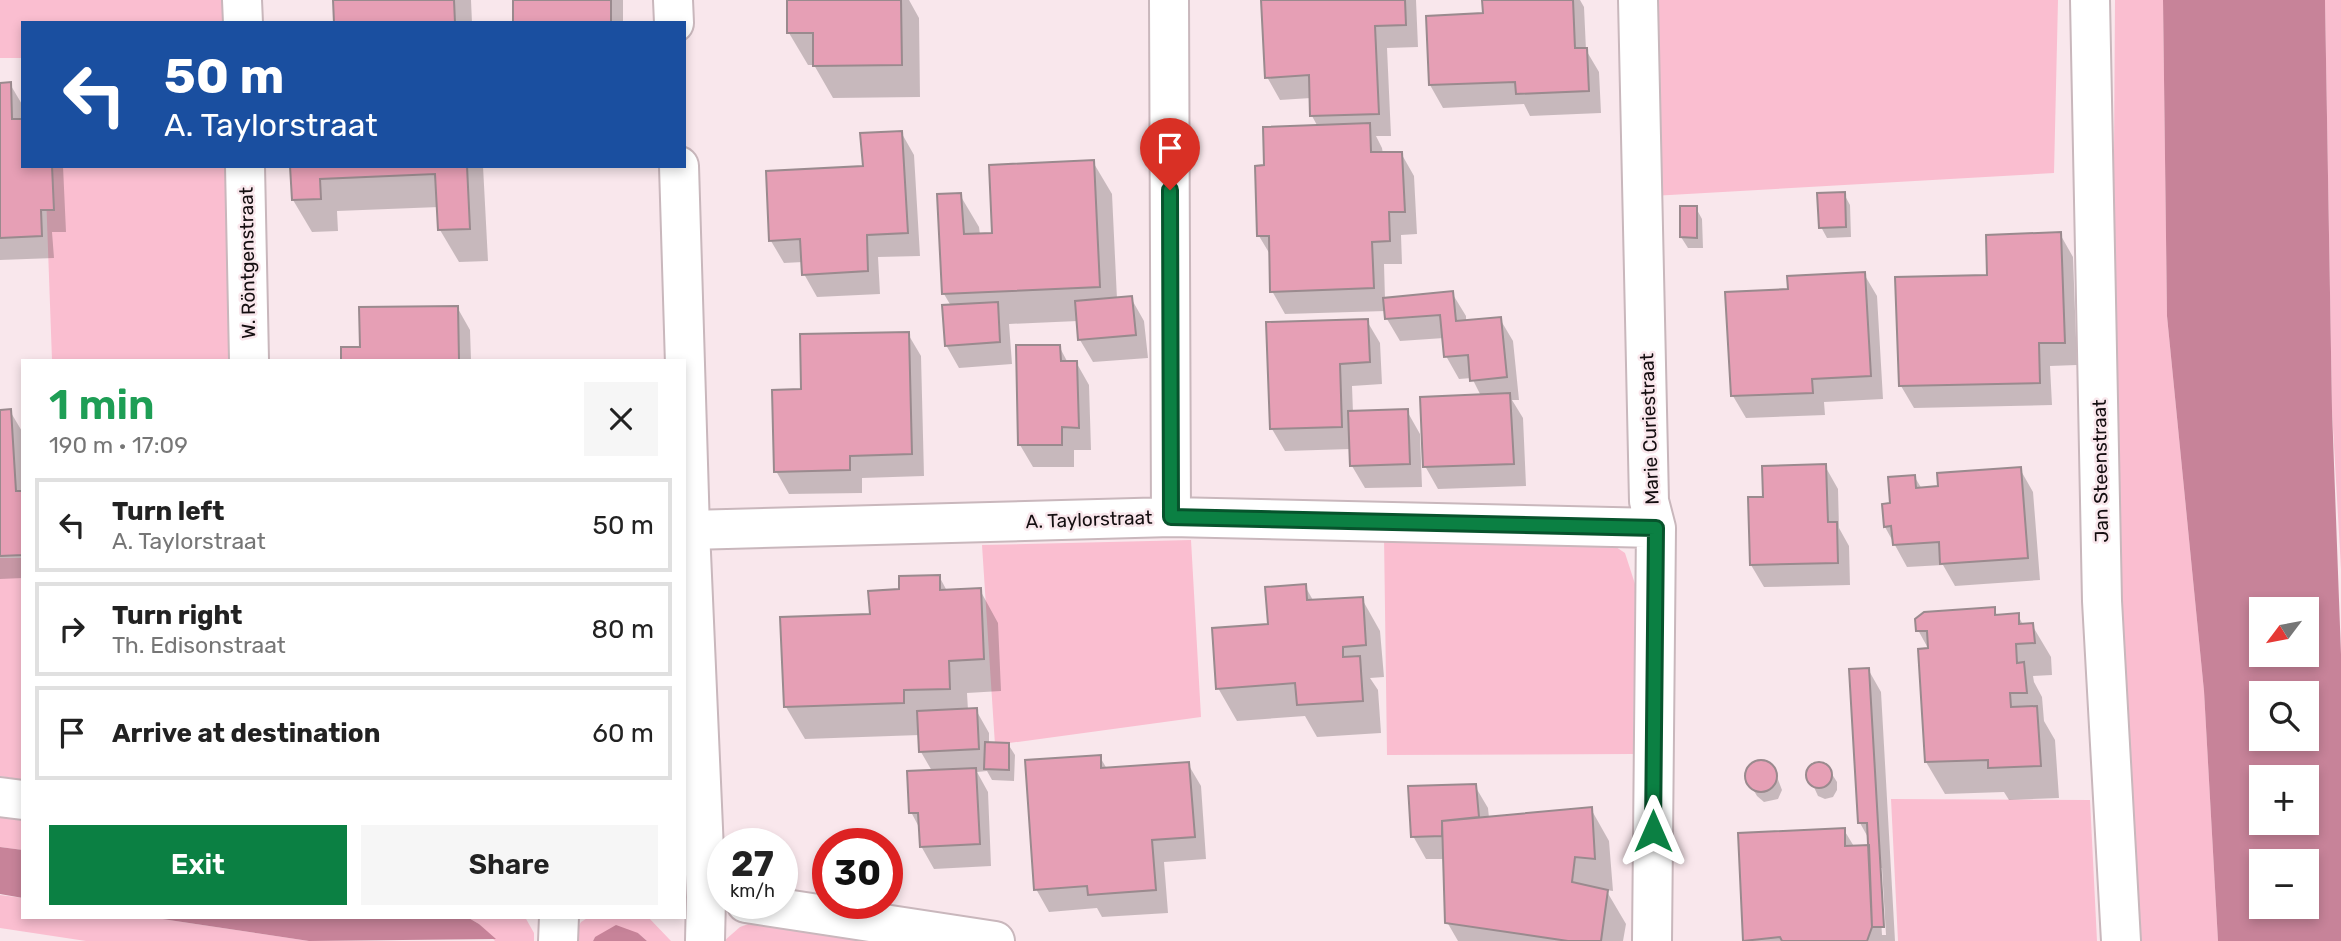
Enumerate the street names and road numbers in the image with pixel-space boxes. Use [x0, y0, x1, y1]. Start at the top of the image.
street label: W. Röntgenstraat [235, 186, 260, 339]
street label: Marie Curiestraat [1635, 352, 1664, 505]
street label: Jan Steenstraat [2088, 399, 2113, 543]
street label: A. Taylorstraat [1025, 506, 1153, 533]

